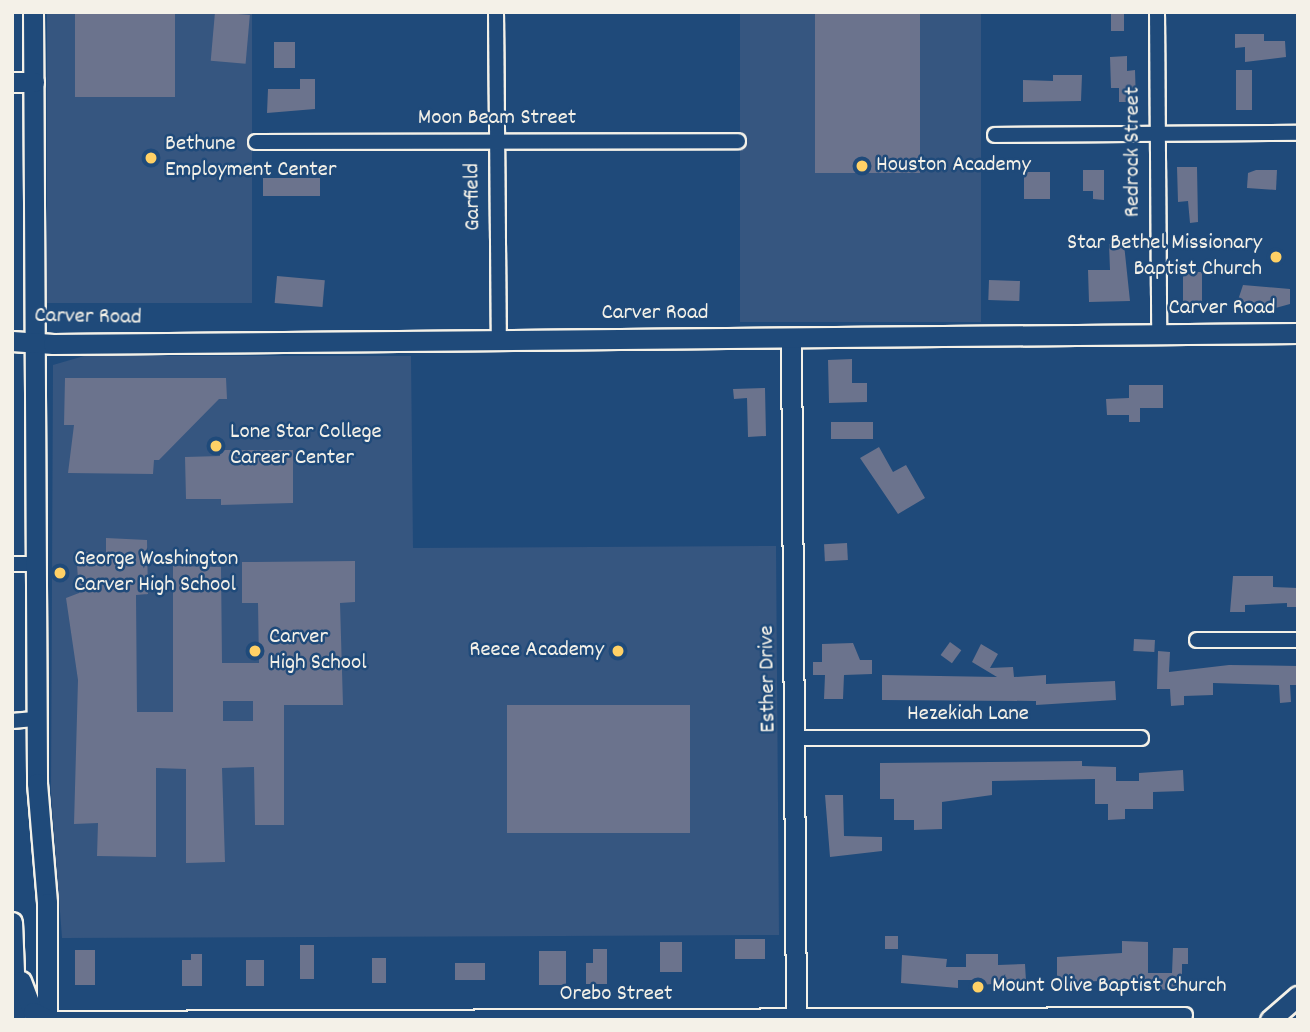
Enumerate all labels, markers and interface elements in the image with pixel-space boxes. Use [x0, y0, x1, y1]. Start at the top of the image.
street label: Redrock Street [1120, 87, 1148, 217]
street label: Moon Beam Street [418, 105, 576, 133]
place label: Bethune Employment Center [165, 131, 336, 185]
marker: Bethune Employment Center [143, 150, 159, 166]
place label: Houston Academy [876, 152, 1031, 180]
marker: Houston Academy [854, 158, 870, 174]
street label: Garfield [460, 163, 488, 231]
place label: Star Bethel Missionary Baptist Church [1067, 230, 1262, 284]
marker: Star Bethel Missionary Baptist Church [1268, 249, 1284, 265]
street label: Carver Road [1168, 295, 1276, 323]
street label: Carver Road [601, 300, 709, 328]
street label: Carver Road [34, 303, 142, 333]
place label: Lone Star College Career Center [230, 419, 382, 473]
marker: Lone Star College Career Center [208, 438, 224, 454]
place label: George Washington Carver High School [74, 546, 238, 600]
marker: George Washington Carver High School [52, 565, 68, 581]
place label: Carver High School [269, 624, 367, 678]
street label: Esther Drive [754, 625, 784, 733]
place label: Reece Academy [469, 637, 604, 665]
marker: Carver High School [247, 643, 263, 659]
marker: Reece Academy [610, 643, 626, 659]
street label: Hezekiah Lane [907, 701, 1029, 729]
place label: Mount Olive Baptist Church [992, 973, 1226, 1001]
marker: Mount Olive Baptist Church [970, 979, 986, 995]
street label: Orebo Street [559, 981, 673, 1009]

